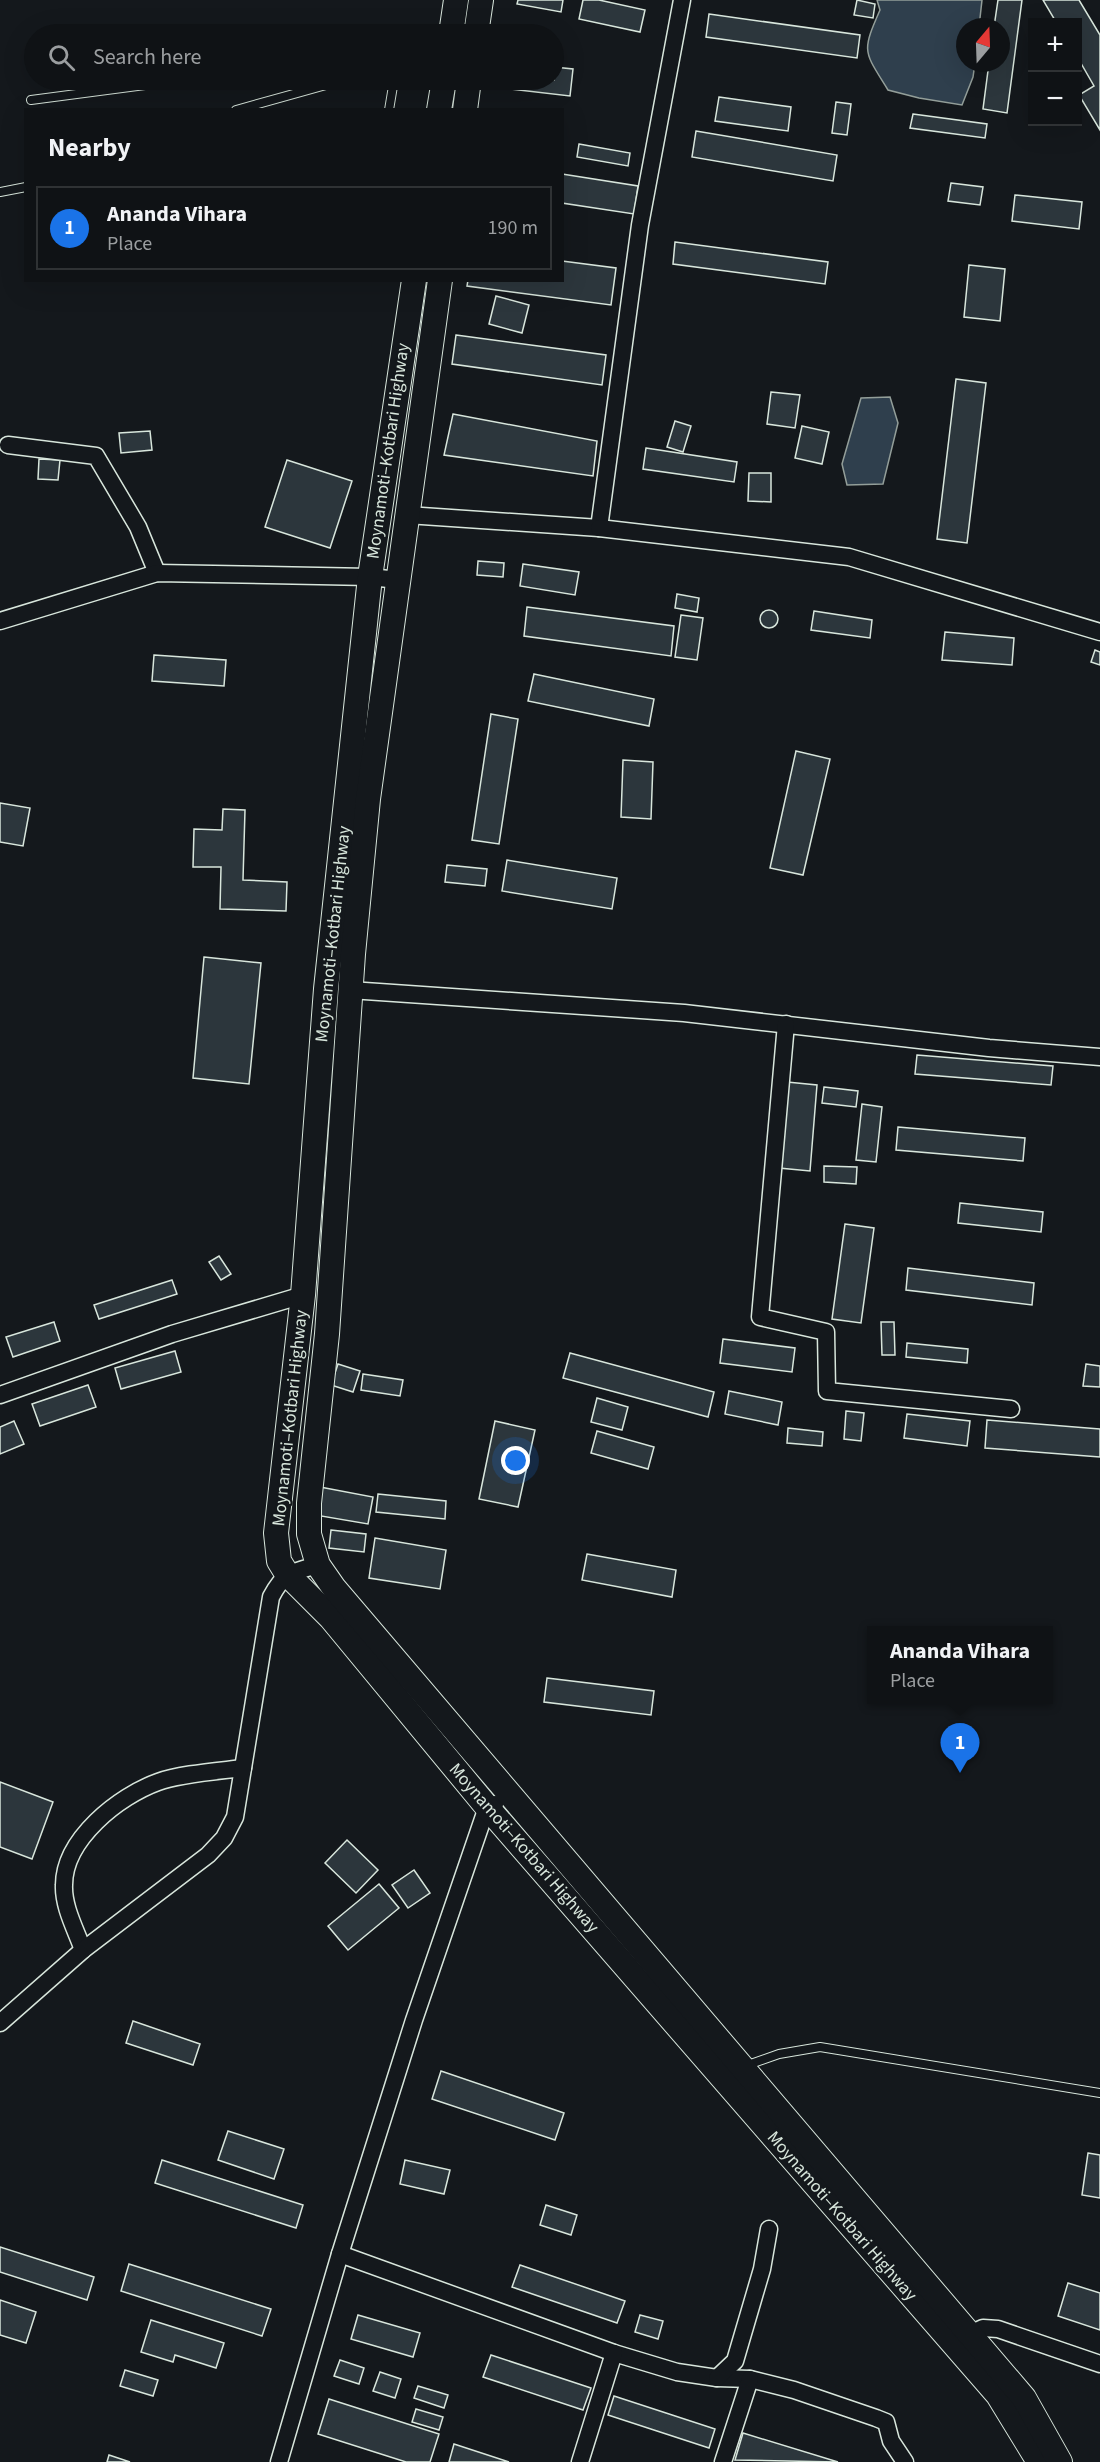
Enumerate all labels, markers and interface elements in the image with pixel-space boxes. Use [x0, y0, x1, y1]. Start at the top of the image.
north arrow [956, 18, 1010, 72]
map controls [1028, 18, 1082, 126]
button: + [1028, 18, 1082, 72]
search box [24, 24, 564, 90]
icon: search [45, 41, 78, 74]
text: Search here [93, 41, 201, 73]
button: − [1028, 72, 1082, 126]
text: Nearby [48, 129, 131, 166]
text: Ananda Vihara [107, 198, 247, 230]
text: 1 [64, 214, 75, 242]
text: 190 m [488, 214, 538, 242]
text: Place [107, 230, 152, 258]
street label: Moynamoti–Kotbari Highway [360, 341, 416, 561]
street label: Moynamoti–Kotbari Highway [309, 824, 357, 1044]
street label: Moynamoti–Kotbari Highway [266, 1308, 314, 1528]
your location [501, 1446, 530, 1475]
popup [867, 1626, 1053, 1704]
text: Ananda Vihara [890, 1635, 1030, 1667]
text: Place [890, 1667, 935, 1695]
pin: 1 [940, 1724, 980, 1773]
street label: Moynamoti–Kotbari Highway [443, 1758, 605, 1939]
street label: Moynamoti–Kotbari Highway [761, 2126, 923, 2307]

